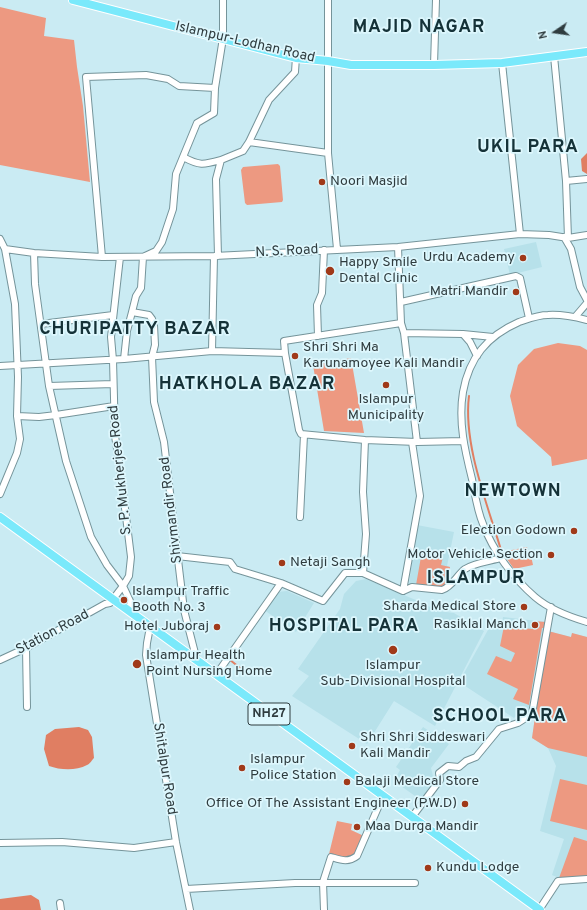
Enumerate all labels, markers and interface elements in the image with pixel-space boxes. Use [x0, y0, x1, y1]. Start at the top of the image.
north arrow [535, 12, 575, 52]
district label: MAJID NAGAR [353, 17, 485, 39]
street label: Islampur-Lodhan Road [174, 19, 316, 67]
text: N [536, 29, 551, 40]
district label: UKIL PARA [477, 137, 579, 159]
place label: Noori Masjid [330, 174, 408, 190]
marker: Noori Masjid [317, 177, 327, 187]
street label: N. S. Road [255, 242, 319, 262]
place label: Urdu Academy [423, 250, 515, 266]
marker: Urdu Academy [518, 253, 528, 263]
place label: Happy Smile Dental Clinic [339, 255, 418, 288]
marker: Happy Smile Dental Clinic [324, 265, 336, 277]
place label: Matri Mandir [430, 284, 508, 300]
marker: Matri Mandir [511, 287, 521, 297]
district label: CHURIPATTY BAZAR [39, 319, 231, 341]
place label: Shri Shri Ma Karunamoyee Kali Mandir [303, 340, 464, 372]
marker: Shri Shri Ma Karunamoyee Kali Mandir [290, 351, 300, 361]
district label: HATKHOLA BAZAR [159, 374, 335, 396]
marker: Islampur Municipality [381, 380, 391, 390]
place label: Islampur Municipality [348, 392, 424, 424]
street label: S. P. Mukherjee Road [106, 404, 136, 536]
street label: Shivmandir Road [157, 456, 187, 564]
district label: NEWTOWN [464, 481, 562, 503]
place label: Election Godown [461, 523, 566, 539]
marker: Election Godown [569, 526, 579, 536]
place label: Motor Vehicle Section [407, 547, 543, 563]
marker: Motor Vehicle Section [546, 550, 556, 560]
place label: Netaji Sangh [290, 555, 370, 571]
marker: Netaji Sangh [277, 558, 287, 568]
district label: ISLAMPUR [427, 568, 525, 590]
place label: Islampur Traffic Booth No. 3 [132, 584, 230, 616]
marker: Islampur Traffic Booth No. 3 [119, 595, 129, 605]
place label: Sharda Medical Store [383, 599, 516, 615]
marker: Sharda Medical Store [519, 602, 529, 612]
street label: Station Road [14, 607, 92, 659]
district label: HOSPITAL PARA [269, 616, 419, 638]
place label: Rasiklal Manch [434, 617, 527, 633]
place label: Hotel Juboraj [124, 619, 209, 635]
marker: Rasiklal Manch [530, 620, 540, 630]
marker: Hotel Juboraj [212, 622, 222, 632]
marker: Islampur Sub-Divisional Hospital [387, 644, 399, 656]
place label: Islampur Health Point Nursing Home [146, 648, 272, 680]
marker: Islampur Health Point Nursing Home [131, 658, 143, 670]
place label: Islampur Sub-Divisional Hospital [320, 658, 466, 690]
road number: NH27 [248, 703, 290, 725]
district label: SCHOOL PARA [433, 706, 567, 728]
street label: Shitalpur Road [148, 722, 180, 816]
place label: Shri Shri Siddeswari Kali Mandir [360, 730, 485, 762]
marker: Shri Shri Siddeswari Kali Mandir [347, 741, 357, 751]
place label: Islampur Police Station [250, 752, 337, 784]
marker: Islampur Police Station [237, 763, 247, 773]
place label: Balaji Medical Store [355, 774, 479, 790]
marker: Balaji Medical Store [342, 777, 352, 787]
place label: Office Of The Assistant Engineer (P.W.D) [206, 796, 457, 812]
marker: Office Of The Assistant Engineer (P.W.D) [460, 799, 470, 809]
place label: Maa Durga Mandir [365, 819, 479, 835]
marker: Maa Durga Mandir [352, 822, 362, 832]
place label: Kundu Lodge [436, 860, 519, 876]
marker: Kundu Lodge [423, 863, 433, 873]

